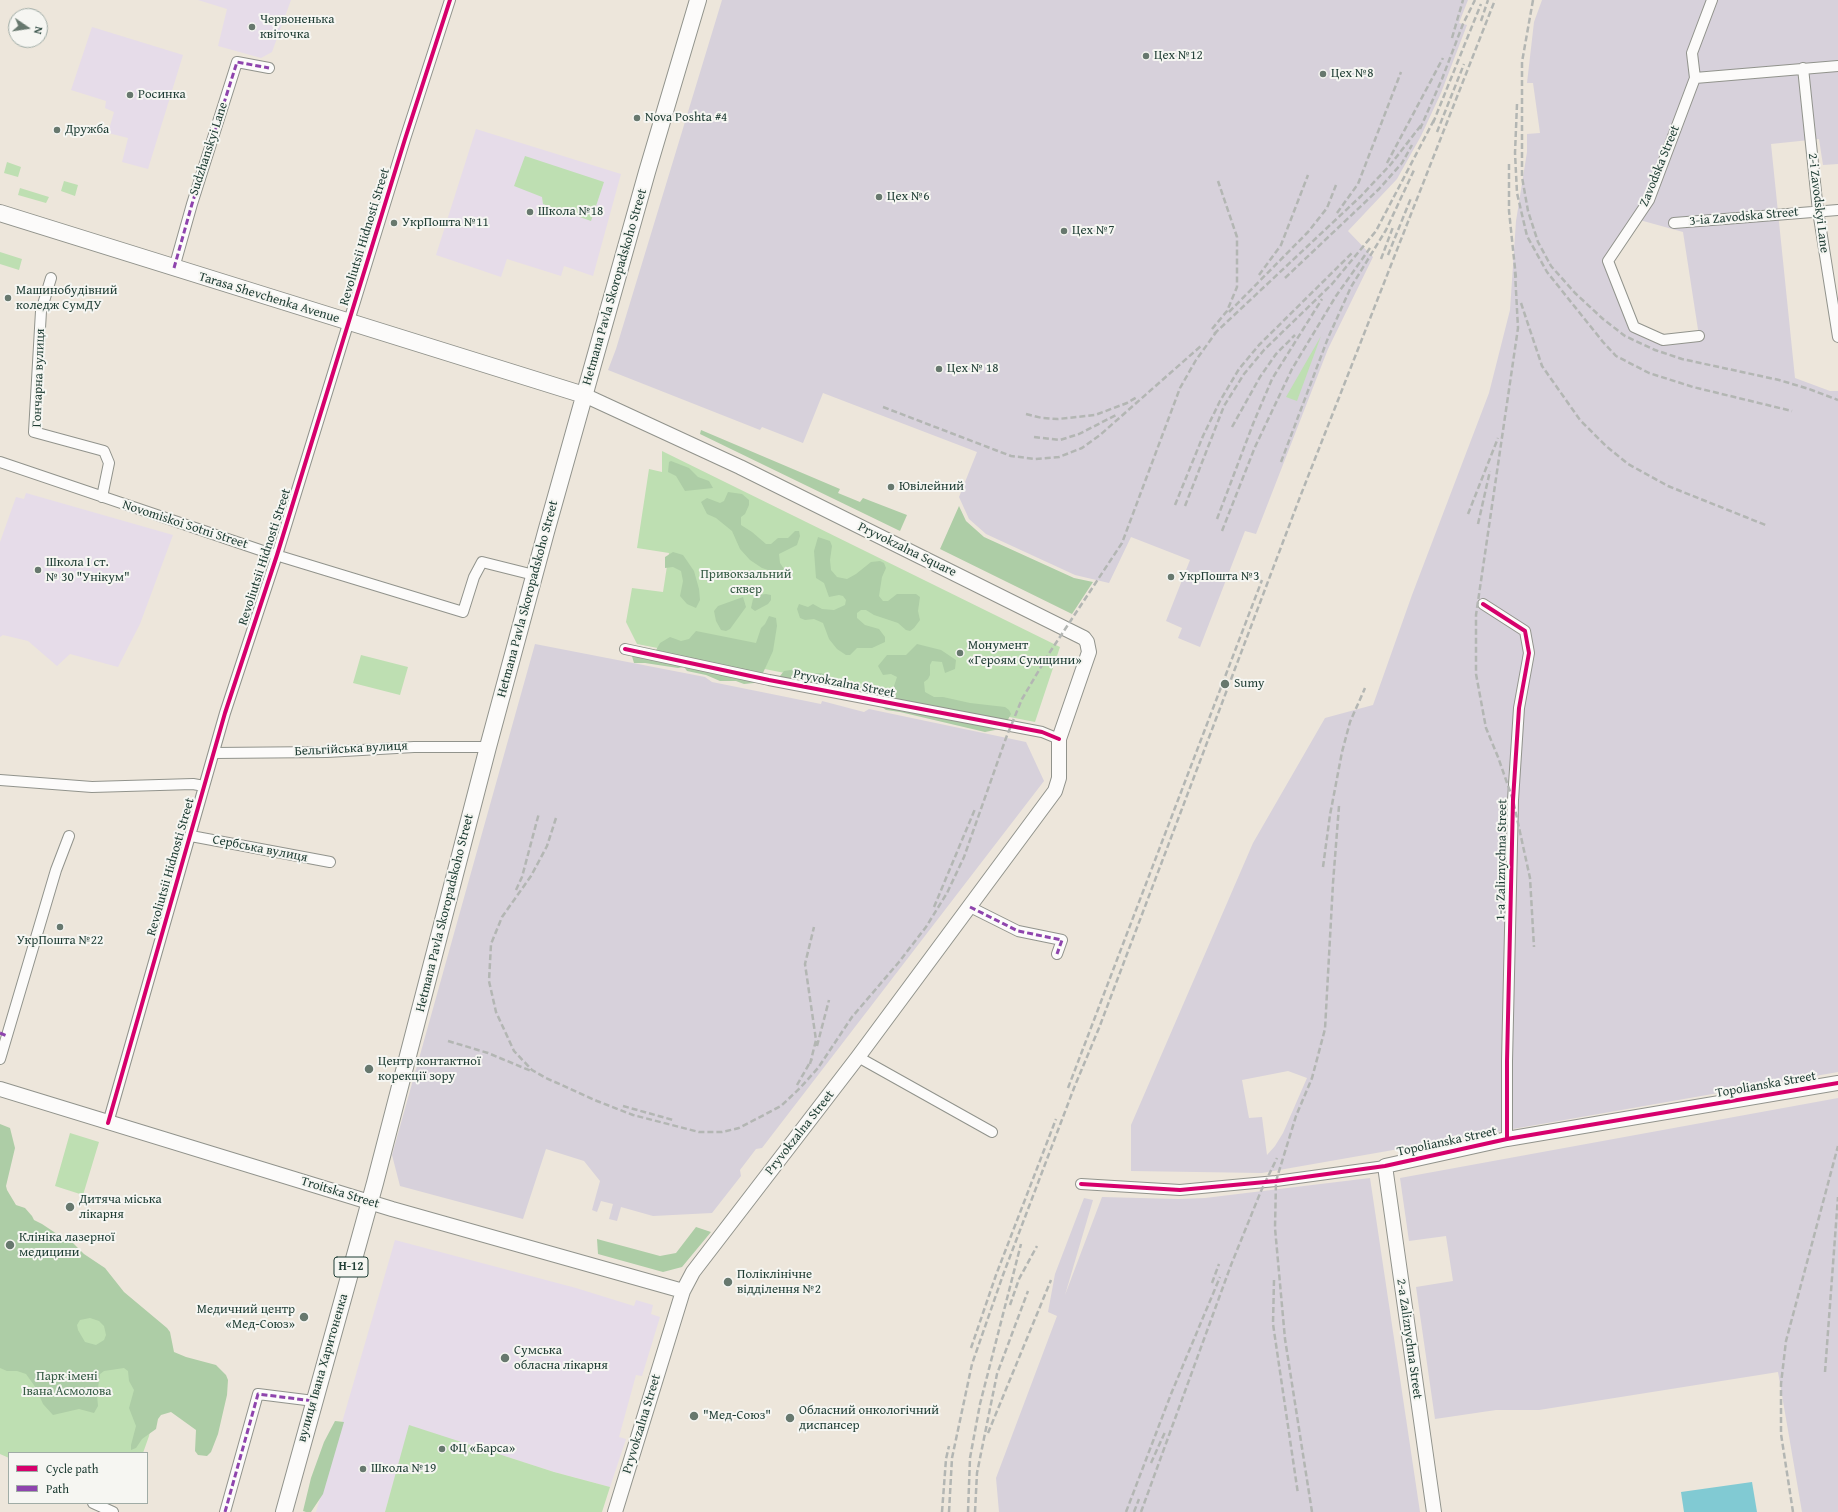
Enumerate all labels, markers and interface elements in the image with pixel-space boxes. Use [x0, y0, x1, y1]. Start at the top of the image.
north arrow [8, 8, 48, 48]
place label: Червоненька квіточка [260, 12, 334, 43]
marker: Червоненька квіточка [247, 22, 257, 32]
text: N [30, 25, 47, 36]
place label: Цех №12 [1154, 48, 1203, 64]
marker: Цех №12 [1141, 51, 1151, 61]
place label: Цех №8 [1331, 66, 1373, 82]
marker: Цех №8 [1318, 69, 1328, 79]
place label: Росинка [138, 87, 186, 103]
marker: Росинка [125, 90, 135, 100]
street label: Sudzhanskyi Lane [187, 100, 231, 198]
place label: Nova Poshta #4 [645, 110, 727, 126]
marker: Nova Poshta #4 [632, 113, 642, 123]
place label: Дружба [65, 122, 109, 138]
street label: Zavodska Street [1637, 123, 1683, 209]
marker: Дружба [52, 125, 62, 135]
street label: 2-i Zavodskyi Lane [1804, 152, 1832, 254]
street label: Revoliutsii Hidnosti Street [337, 166, 393, 308]
street label: Hetmana Pavla Skoropadskoho Street [579, 187, 651, 387]
place label: Цех №6 [887, 189, 929, 205]
marker: Цех №6 [874, 192, 884, 202]
place label: Школа №18 [538, 204, 603, 220]
street label: 3-ia Zavodska Street [1689, 204, 1799, 230]
marker: Школа №18 [525, 207, 535, 217]
place label: УкрПошта №11 [402, 215, 489, 231]
marker: УкрПошта №11 [389, 218, 399, 228]
place label: Цех №7 [1072, 223, 1114, 239]
marker: Цех №7 [1059, 226, 1069, 236]
street label: Tarasa Shevchenka Avenue [197, 269, 341, 327]
place label: Машинобудівний коледж СумДУ [16, 283, 117, 314]
marker: Машинобудівний коледж СумДУ [3, 293, 13, 303]
street label: Гончарна вулиця [29, 328, 49, 428]
place label: Цех № 18 [947, 361, 999, 377]
marker: Цех № 18 [934, 364, 944, 374]
place label: Ювілейний [899, 479, 964, 495]
marker: Ювілейний [886, 482, 896, 492]
street label: Revoliutsii Hidnosti Street [235, 487, 295, 627]
street label: Novomiskoi Sotni Street [120, 497, 250, 553]
street label: Hetmana Pavla Skoropadskoho Street [494, 499, 562, 699]
street label: Pryvokzalna Square [855, 519, 959, 581]
place label: Школа І ст. № 30 "Унікум" [46, 555, 130, 586]
marker: Школа І ст. № 30 "Унікум" [33, 565, 43, 575]
park label: Привокзальний сквер [700, 567, 792, 598]
place label: УкрПошта №3 [1179, 569, 1259, 585]
marker: УкрПошта №3 [1166, 572, 1176, 582]
place label: Монумент «Героям Сумщини» [968, 638, 1082, 669]
marker: Монумент «Героям Сумщини» [955, 648, 965, 658]
street label: Pryvokzalna Street [792, 667, 896, 701]
place label: Sumy [1234, 676, 1264, 692]
marker: Sumy [1219, 678, 1231, 690]
street label: Бельгійська вулиця [294, 738, 408, 760]
street label: Revoliutsii Hidnosti Street [144, 796, 198, 938]
street label: 1-a Zaliznychna Street [1493, 799, 1511, 921]
street label: Hetmana Pavla Skoropadskoho Street [413, 812, 477, 1014]
street label: Сербська вулиця [211, 832, 309, 866]
marker: УкрПошта №22 [55, 922, 65, 932]
place label: УкрПошта №22 [17, 933, 103, 949]
place label: Центр контактної корекції зору [378, 1054, 481, 1085]
marker: Центр контактної корекції зору [363, 1063, 375, 1075]
street label: Topolianska Street [1715, 1069, 1817, 1101]
street label: Pryvokzalna Street [762, 1088, 838, 1178]
street label: Topolianska Street [1396, 1124, 1498, 1160]
street label: Troitska Street [299, 1174, 381, 1212]
place label: Дитяча міська лікарня [79, 1192, 162, 1223]
marker: Дитяча міська лікарня [64, 1201, 76, 1213]
place label: Клініка лазерної медицини [19, 1230, 115, 1261]
marker: Клініка лазерної медицини [4, 1239, 16, 1251]
road number: Н-12 [334, 1257, 368, 1277]
place label: Поліклінічне відділення №2 [737, 1267, 821, 1298]
marker: Поліклінічне відділення №2 [722, 1276, 734, 1288]
street label: 2-a Zaliznychna Street [1393, 1278, 1425, 1400]
street label: вулиця Івана Харитоненка [294, 1292, 352, 1444]
place label: Медичний центр «Мед-Союз» [197, 1302, 295, 1333]
marker: Медичний центр «Мед-Союз» [298, 1311, 310, 1323]
place label: Сумська обласна лікарня [514, 1343, 608, 1374]
marker: Сумська обласна лікарня [499, 1352, 511, 1364]
park label: Парк імені Івана Асмолова [22, 1369, 112, 1400]
street label: Pryvokzalna Street [619, 1372, 665, 1476]
place label: Обласний онкологічний диспансер [799, 1403, 939, 1434]
place label: "Мед-Союз" [703, 1408, 771, 1424]
marker: "Мед-Союз" [688, 1410, 700, 1422]
marker: Обласний онкологічний диспансер [784, 1412, 796, 1424]
place label: ФЦ «Барса» [450, 1441, 515, 1457]
marker: ФЦ «Барса» [437, 1444, 447, 1454]
legend [8, 1452, 148, 1504]
text: Cycle path [46, 1460, 98, 1477]
place label: Школа №19 [371, 1461, 436, 1477]
marker: Школа №19 [358, 1464, 368, 1474]
text: Path [46, 1480, 69, 1497]

